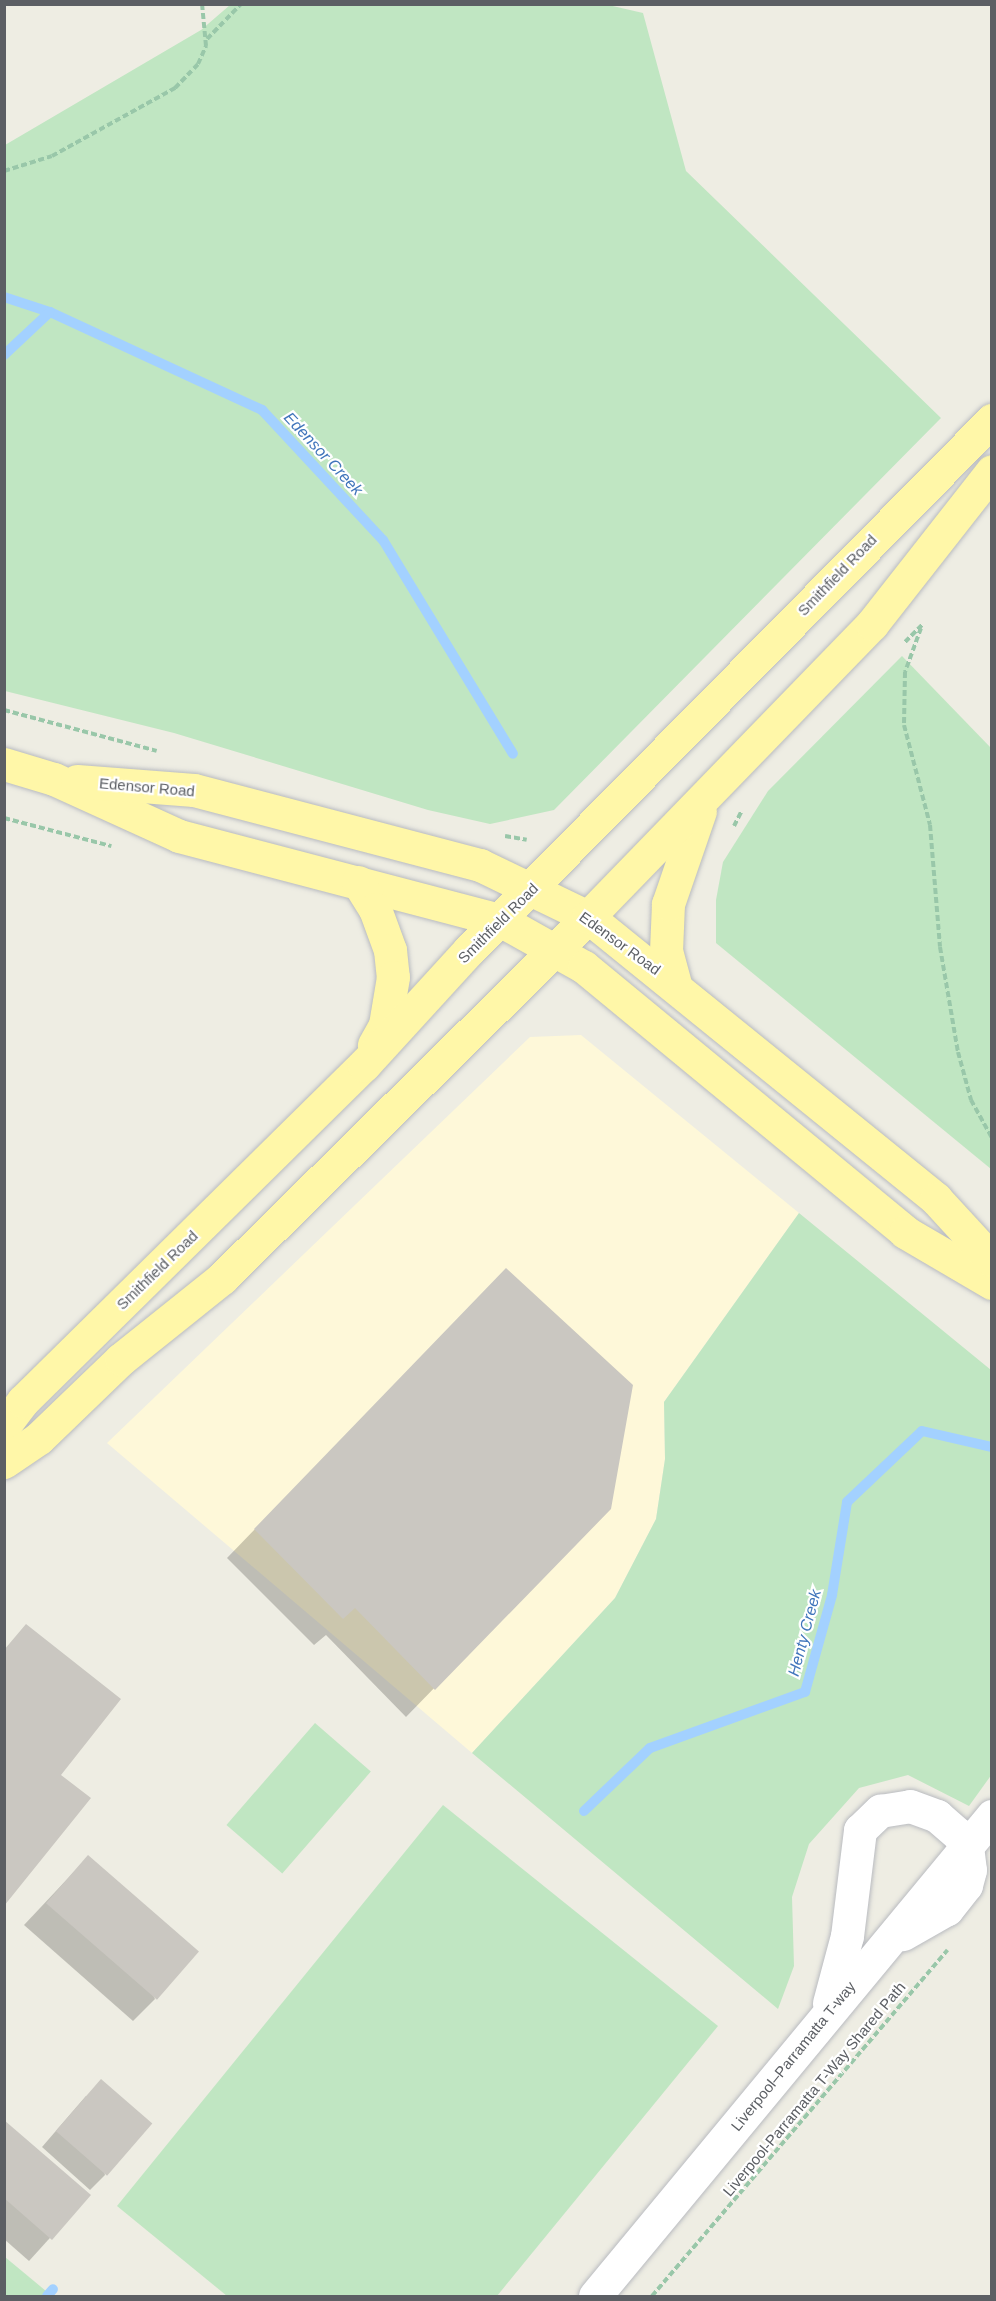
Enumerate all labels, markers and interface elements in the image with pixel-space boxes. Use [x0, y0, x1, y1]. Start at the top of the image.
water label: Edensor Creek [280, 408, 366, 500]
street label: Smithfield Road [794, 531, 880, 619]
street label: Edensor Road [98, 774, 196, 800]
street label: Smithfield Road [454, 879, 542, 967]
street label: Edensor Road [576, 908, 664, 978]
street label: Smithfield Road [113, 1227, 201, 1313]
water label: Henty Creek [784, 1588, 826, 1678]
street label: Liverpool–Parramatta T-way [727, 1977, 859, 2135]
street label: Liverpool-Parramatta T-Way Shared Path [719, 1978, 909, 2200]

